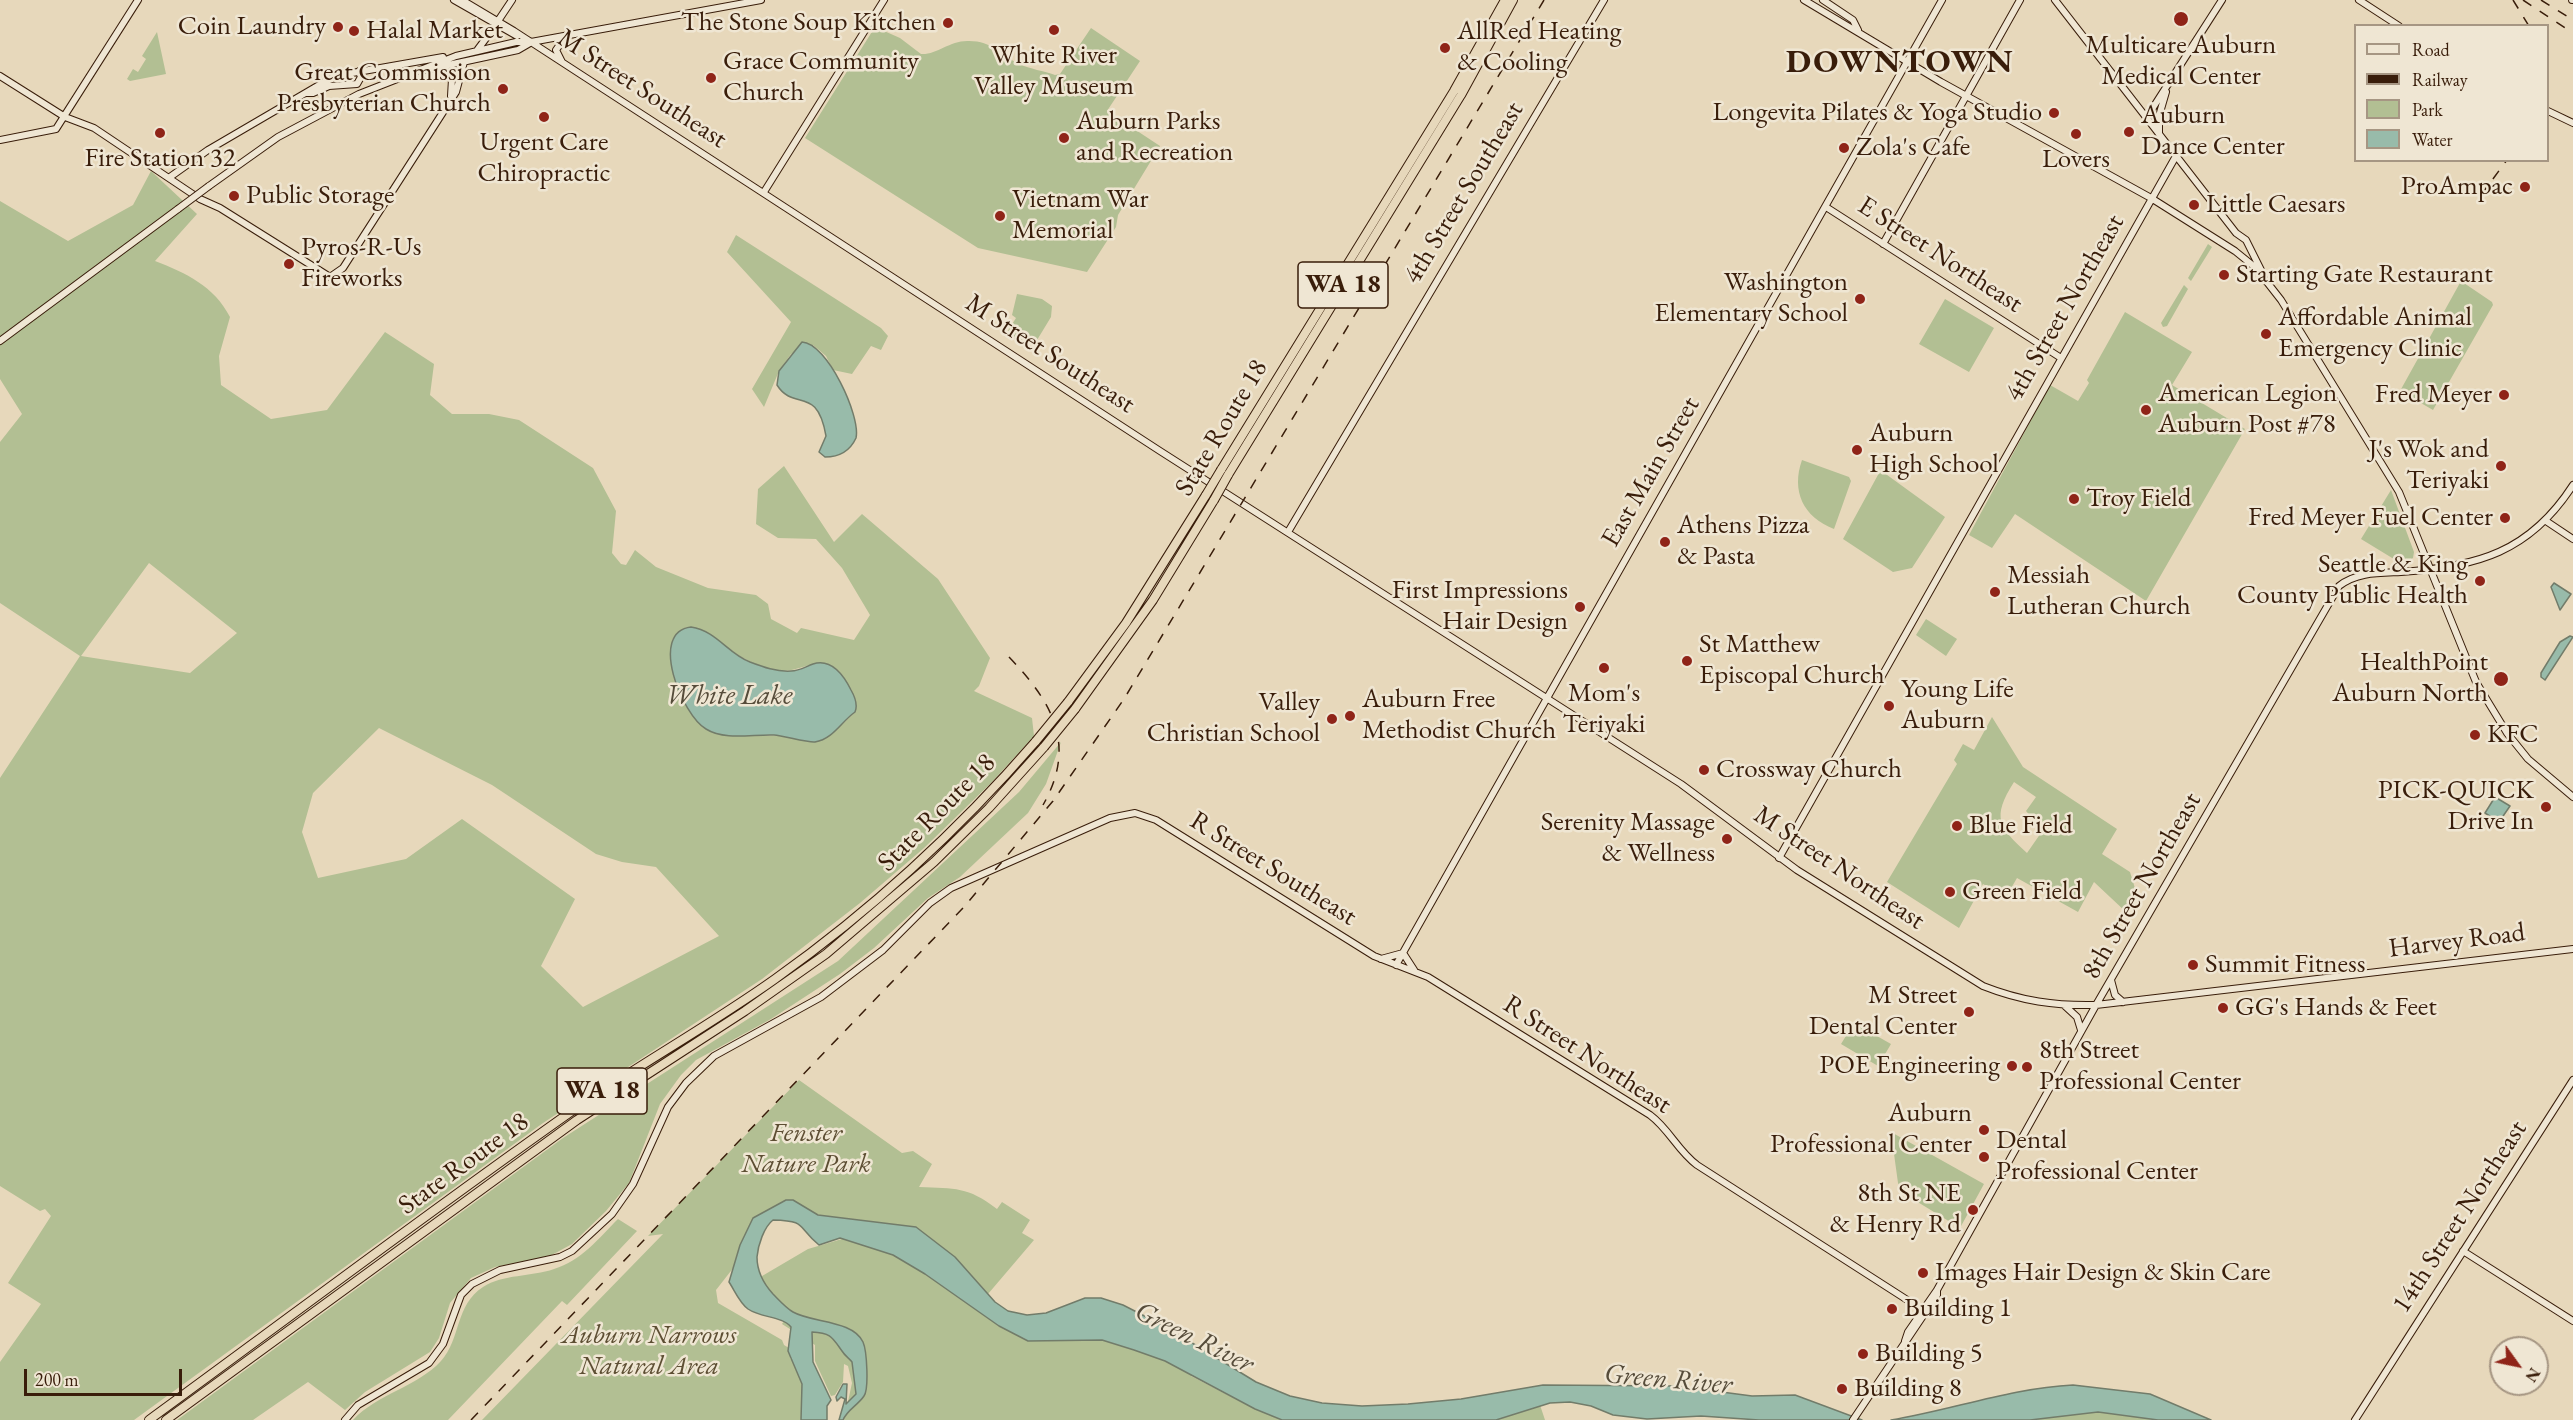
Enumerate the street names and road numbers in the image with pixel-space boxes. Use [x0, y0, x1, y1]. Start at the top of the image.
street label: M Street Southeast [551, 22, 733, 156]
street label: 4th Street Southeast [1397, 96, 1531, 290]
street label: E Street Northeast [1852, 190, 2028, 320]
street label: 4th Street Northeast [1998, 209, 2132, 407]
road number: WA 18 [1298, 262, 1388, 308]
street label: M Street Southeast [959, 287, 1141, 421]
street label: State Route 18 [1169, 354, 1275, 502]
street label: East Main Street [1595, 391, 1707, 553]
street label: State Route 18 [871, 747, 1003, 879]
street label: 8th Street Northeast [2075, 787, 2209, 985]
street label: M Street Northeast [1747, 799, 1931, 937]
street label: R Street Southeast [1184, 805, 1362, 933]
street label: Harvey Road [2387, 917, 2527, 965]
street label: R Street Northeast [1497, 989, 1677, 1121]
road number: WA 18 [557, 1068, 647, 1114]
street label: State Route 18 [392, 1106, 536, 1222]
street label: 14th Street Northeast [2386, 1115, 2534, 1319]

